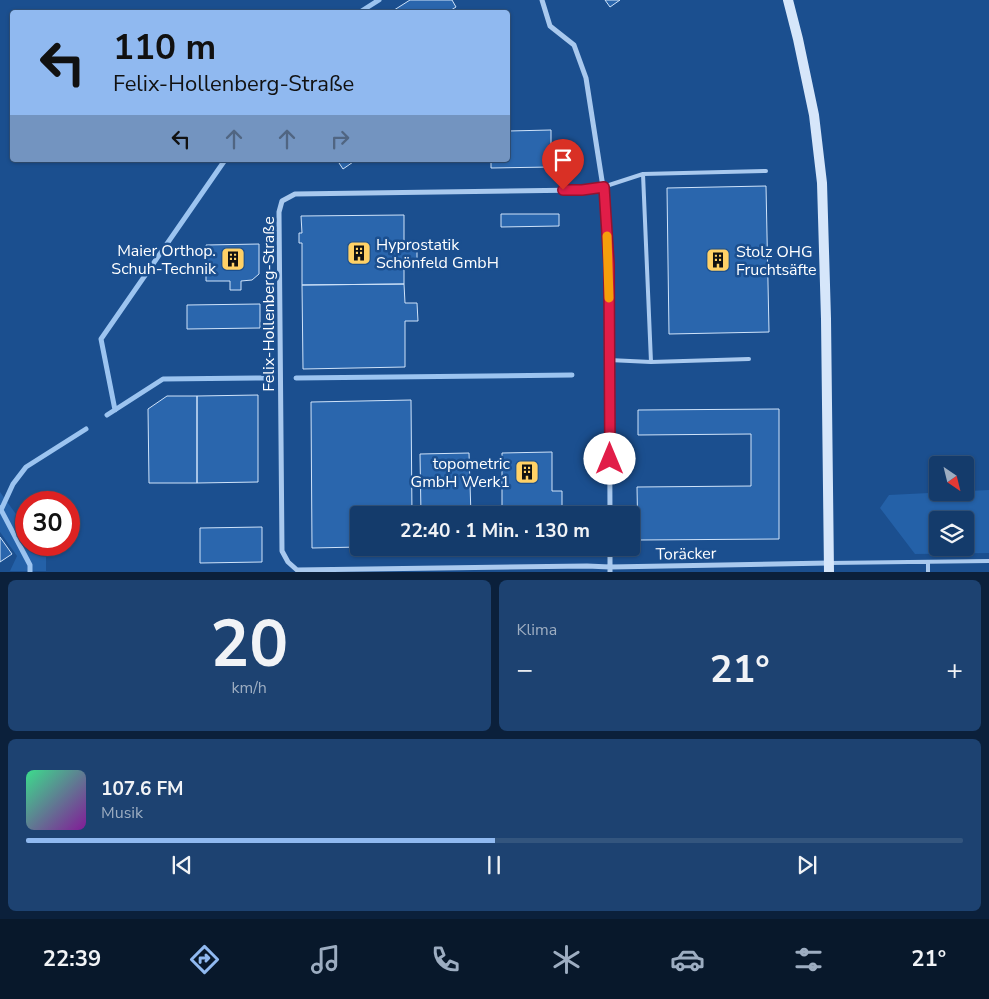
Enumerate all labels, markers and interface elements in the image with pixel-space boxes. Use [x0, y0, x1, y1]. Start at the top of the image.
text: 110 m [113, 24, 216, 71]
icon: left [30, 30, 95, 95]
text: Felix-Hollenberg-Straße [113, 69, 354, 99]
icon: left [167, 125, 195, 153]
icon: ahead [220, 125, 248, 153]
icon: ahead [273, 125, 301, 153]
icon: right [326, 125, 354, 153]
pin [542, 139, 584, 190]
icon: arrive [549, 146, 577, 174]
street label: Felix-Hollenberg-Straße [258, 216, 280, 392]
place label: Hyprostatik Schönfeld GmbH [376, 234, 499, 274]
place label: Maier Orthop. Schuh-Technik [111, 240, 217, 280]
building icon: Hyprostatik Schönfeld GmbH [346, 240, 372, 266]
place label: Stolz OHG Fruchtsäfte [736, 241, 817, 281]
building icon: Maier Orthop. Schuh-Technik [220, 246, 246, 272]
building icon: Stolz OHG Fruchtsäfte [705, 247, 731, 273]
position arrow [583, 432, 635, 484]
place label: topometric GmbH Werk1 [411, 453, 511, 493]
north arrow [929, 456, 974, 501]
map controls [929, 456, 974, 556]
building icon: topometric GmbH Werk1 [514, 459, 540, 485]
speed limit sign: 30 [15, 491, 80, 556]
button: layers [929, 511, 974, 556]
text: 22:40 · 1 Min. · 130 m [400, 518, 590, 544]
street label: Toräcker [655, 542, 717, 566]
text: 20 [210, 600, 288, 689]
text: Klima [517, 619, 557, 641]
text: 21° [710, 644, 770, 695]
text: − [517, 651, 533, 689]
text: + [946, 651, 963, 689]
text: km/h [232, 677, 267, 699]
text: 107.6 FM [101, 776, 184, 802]
text: Musik [101, 802, 143, 824]
icon: previous [168, 851, 196, 879]
icon: pause [480, 851, 508, 879]
icon: next [793, 851, 821, 879]
icon: directions [187, 942, 222, 977]
icon: music [308, 942, 343, 977]
icon: phone [428, 942, 463, 977]
icon: climate [549, 942, 584, 977]
icon: car [670, 942, 705, 977]
icon: filters [791, 942, 826, 977]
text: 22:39 [43, 944, 101, 974]
text: 21° [911, 944, 946, 974]

